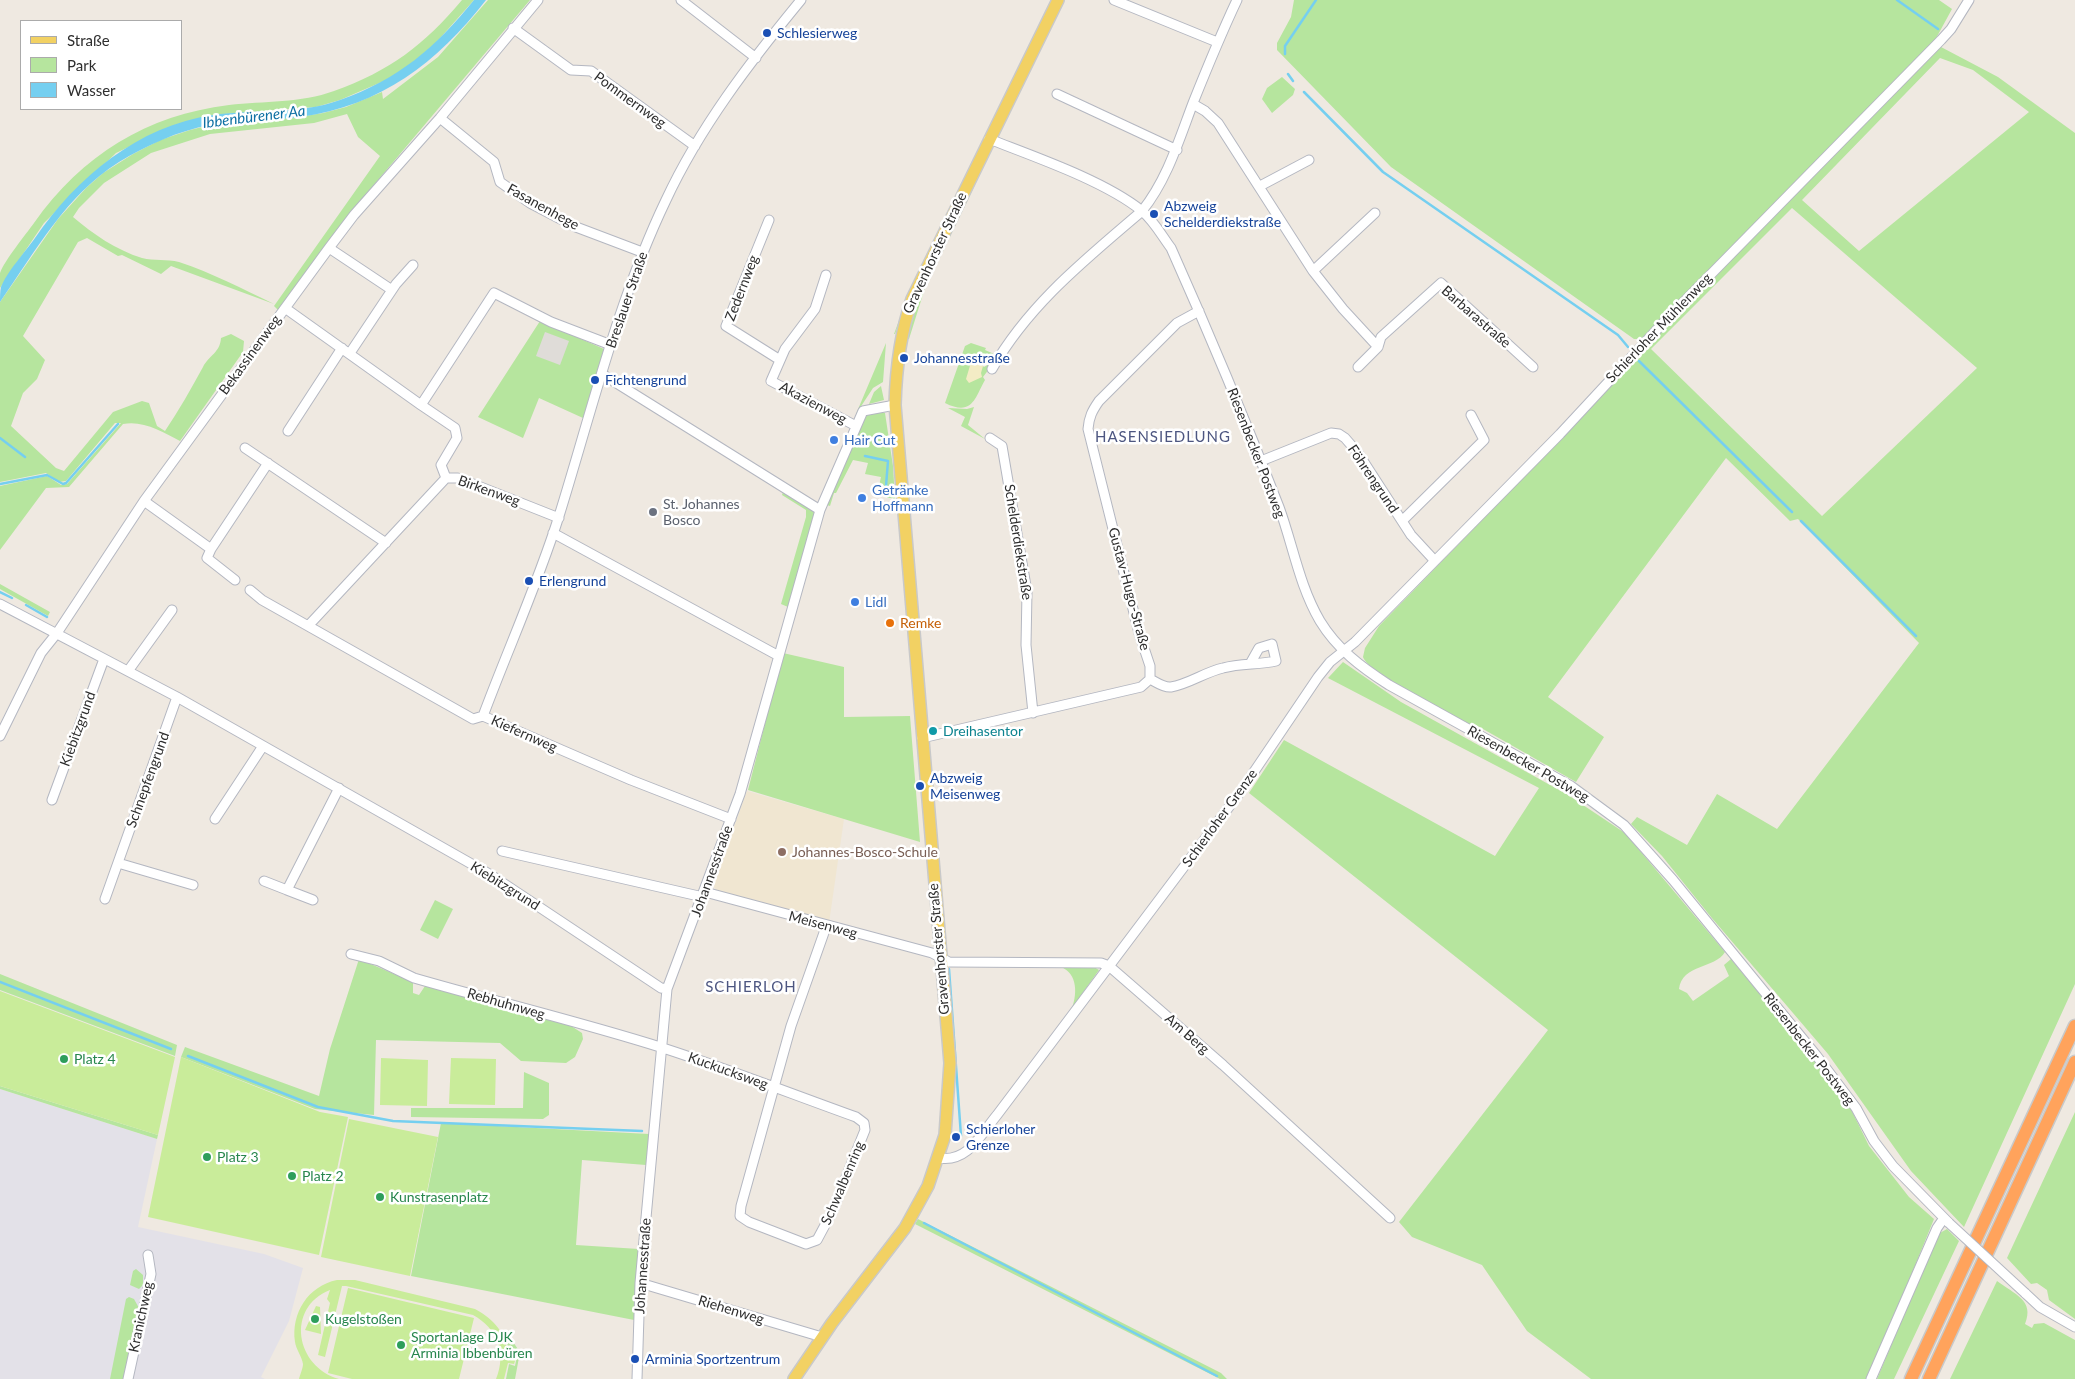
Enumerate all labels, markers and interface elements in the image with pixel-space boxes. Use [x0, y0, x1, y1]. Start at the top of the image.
legend [20, 20, 182, 110]
place label: Schlesierweg [777, 25, 857, 41]
marker: Schlesierweg [761, 27, 773, 39]
text: Straße [67, 31, 110, 49]
text: Park [67, 56, 96, 74]
street label: Pommernweg [591, 68, 669, 132]
text: Wasser [67, 81, 116, 99]
water label: Ibbenbürener Aa [202, 102, 306, 132]
street label: Fasanenhege [504, 180, 582, 234]
street label: Gravenhorster Straße [900, 190, 970, 316]
place label: Abzweig Schelderdiekstraße [1164, 198, 1281, 230]
marker: Abzweig Schelderdiekstraße [1148, 208, 1160, 220]
street label: Breslauer Straße [603, 249, 651, 351]
street label: Zedernweg [722, 253, 762, 323]
street label: Schierloher Mühlenweg [1602, 270, 1716, 386]
street label: Barbarastraße [1438, 282, 1514, 352]
street label: Bekassinenweg [215, 312, 285, 398]
place label: Johannesstraße [914, 350, 1010, 366]
marker: Johannesstraße [898, 352, 910, 364]
place label: Fichtengrund [605, 372, 687, 388]
marker: Fichtengrund [589, 374, 601, 386]
street label: Akazienweg [776, 378, 850, 428]
street label: Riesenbecker Postweg [1223, 386, 1289, 520]
district label: HASENSIEDLUNG [1093, 428, 1233, 446]
place label: Hair Cut [844, 432, 896, 448]
marker: Hair Cut [828, 434, 840, 446]
street label: Föhrengrund [1344, 442, 1402, 516]
street label: Birkenweg [456, 472, 522, 510]
place label: Getränke Hoffmann [872, 482, 934, 514]
street label: Schelderdiekstraße [1001, 483, 1035, 601]
marker: Getränke Hoffmann [856, 492, 868, 504]
place label: St. Johannes Bosco [663, 496, 740, 528]
marker: St. Johannes Bosco [647, 506, 659, 518]
street label: Gustav-Hugo-Straße [1104, 526, 1154, 652]
place label: Erlengrund [539, 573, 606, 589]
marker: Erlengrund [523, 575, 535, 587]
place label: Lidl [865, 594, 887, 610]
marker: Lidl [849, 596, 861, 608]
place label: Remke [900, 615, 941, 631]
marker: Remke [884, 617, 896, 629]
street label: Kiebitzgrund [57, 689, 99, 769]
street label: Kiefernweg [488, 712, 560, 756]
street label: Riesenbecker Postweg [1464, 722, 1592, 806]
place label: Dreihasentor [943, 723, 1023, 739]
marker: Dreihasentor [927, 725, 939, 737]
street label: Schnepfengrund [123, 730, 173, 830]
street label: Schierloher Grenze [1179, 766, 1261, 870]
place label: Abzweig Meisenweg [930, 770, 1000, 802]
marker: Abzweig Meisenweg [914, 780, 926, 792]
street label: Johannesstraße [688, 823, 736, 919]
place label: Johannes-Bosco-Schule [792, 844, 938, 860]
marker: Johannes-Bosco-Schule [776, 846, 788, 858]
street label: Kiebitzgrund [467, 858, 543, 914]
street label: Gravenhorster Straße [925, 883, 953, 1015]
street label: Meisenweg [787, 908, 859, 942]
district label: SCHIERLOH [704, 978, 798, 996]
street label: Rebhuhnweg [465, 985, 547, 1023]
street label: Riesenbecker Postweg [1760, 989, 1858, 1109]
street label: Am Berg [1161, 1010, 1213, 1058]
street label: Kuckucksweg [686, 1049, 770, 1093]
place label: Platz 4 [74, 1051, 116, 1067]
marker: Platz 4 [58, 1053, 70, 1065]
place label: Schierloher Grenze [966, 1121, 1035, 1154]
marker: Schierloher Grenze [950, 1131, 962, 1143]
street label: Schwalbenring [818, 1138, 868, 1228]
place label: Platz 3 [217, 1149, 259, 1165]
marker: Platz 3 [201, 1151, 213, 1163]
place label: Platz 2 [302, 1168, 344, 1184]
marker: Platz 2 [286, 1170, 298, 1182]
place label: Kunstrasenplatz [390, 1189, 488, 1205]
marker: Kunstrasenplatz [374, 1191, 386, 1203]
street label: Johannesstraße [631, 1218, 655, 1314]
street label: Kranichweg [125, 1280, 157, 1354]
street label: Riehenweg [696, 1292, 766, 1328]
place label: Kugelstoßen [325, 1311, 402, 1327]
marker: Kugelstoßen [309, 1313, 321, 1325]
place label: Sportanlage DJK Arminia Ibbenbüren [411, 1329, 532, 1361]
marker: Sportanlage DJK Arminia Ibbenbüren [395, 1339, 407, 1351]
place label: Arminia Sportzentrum [645, 1351, 780, 1367]
marker: Arminia Sportzentrum [629, 1353, 641, 1365]

